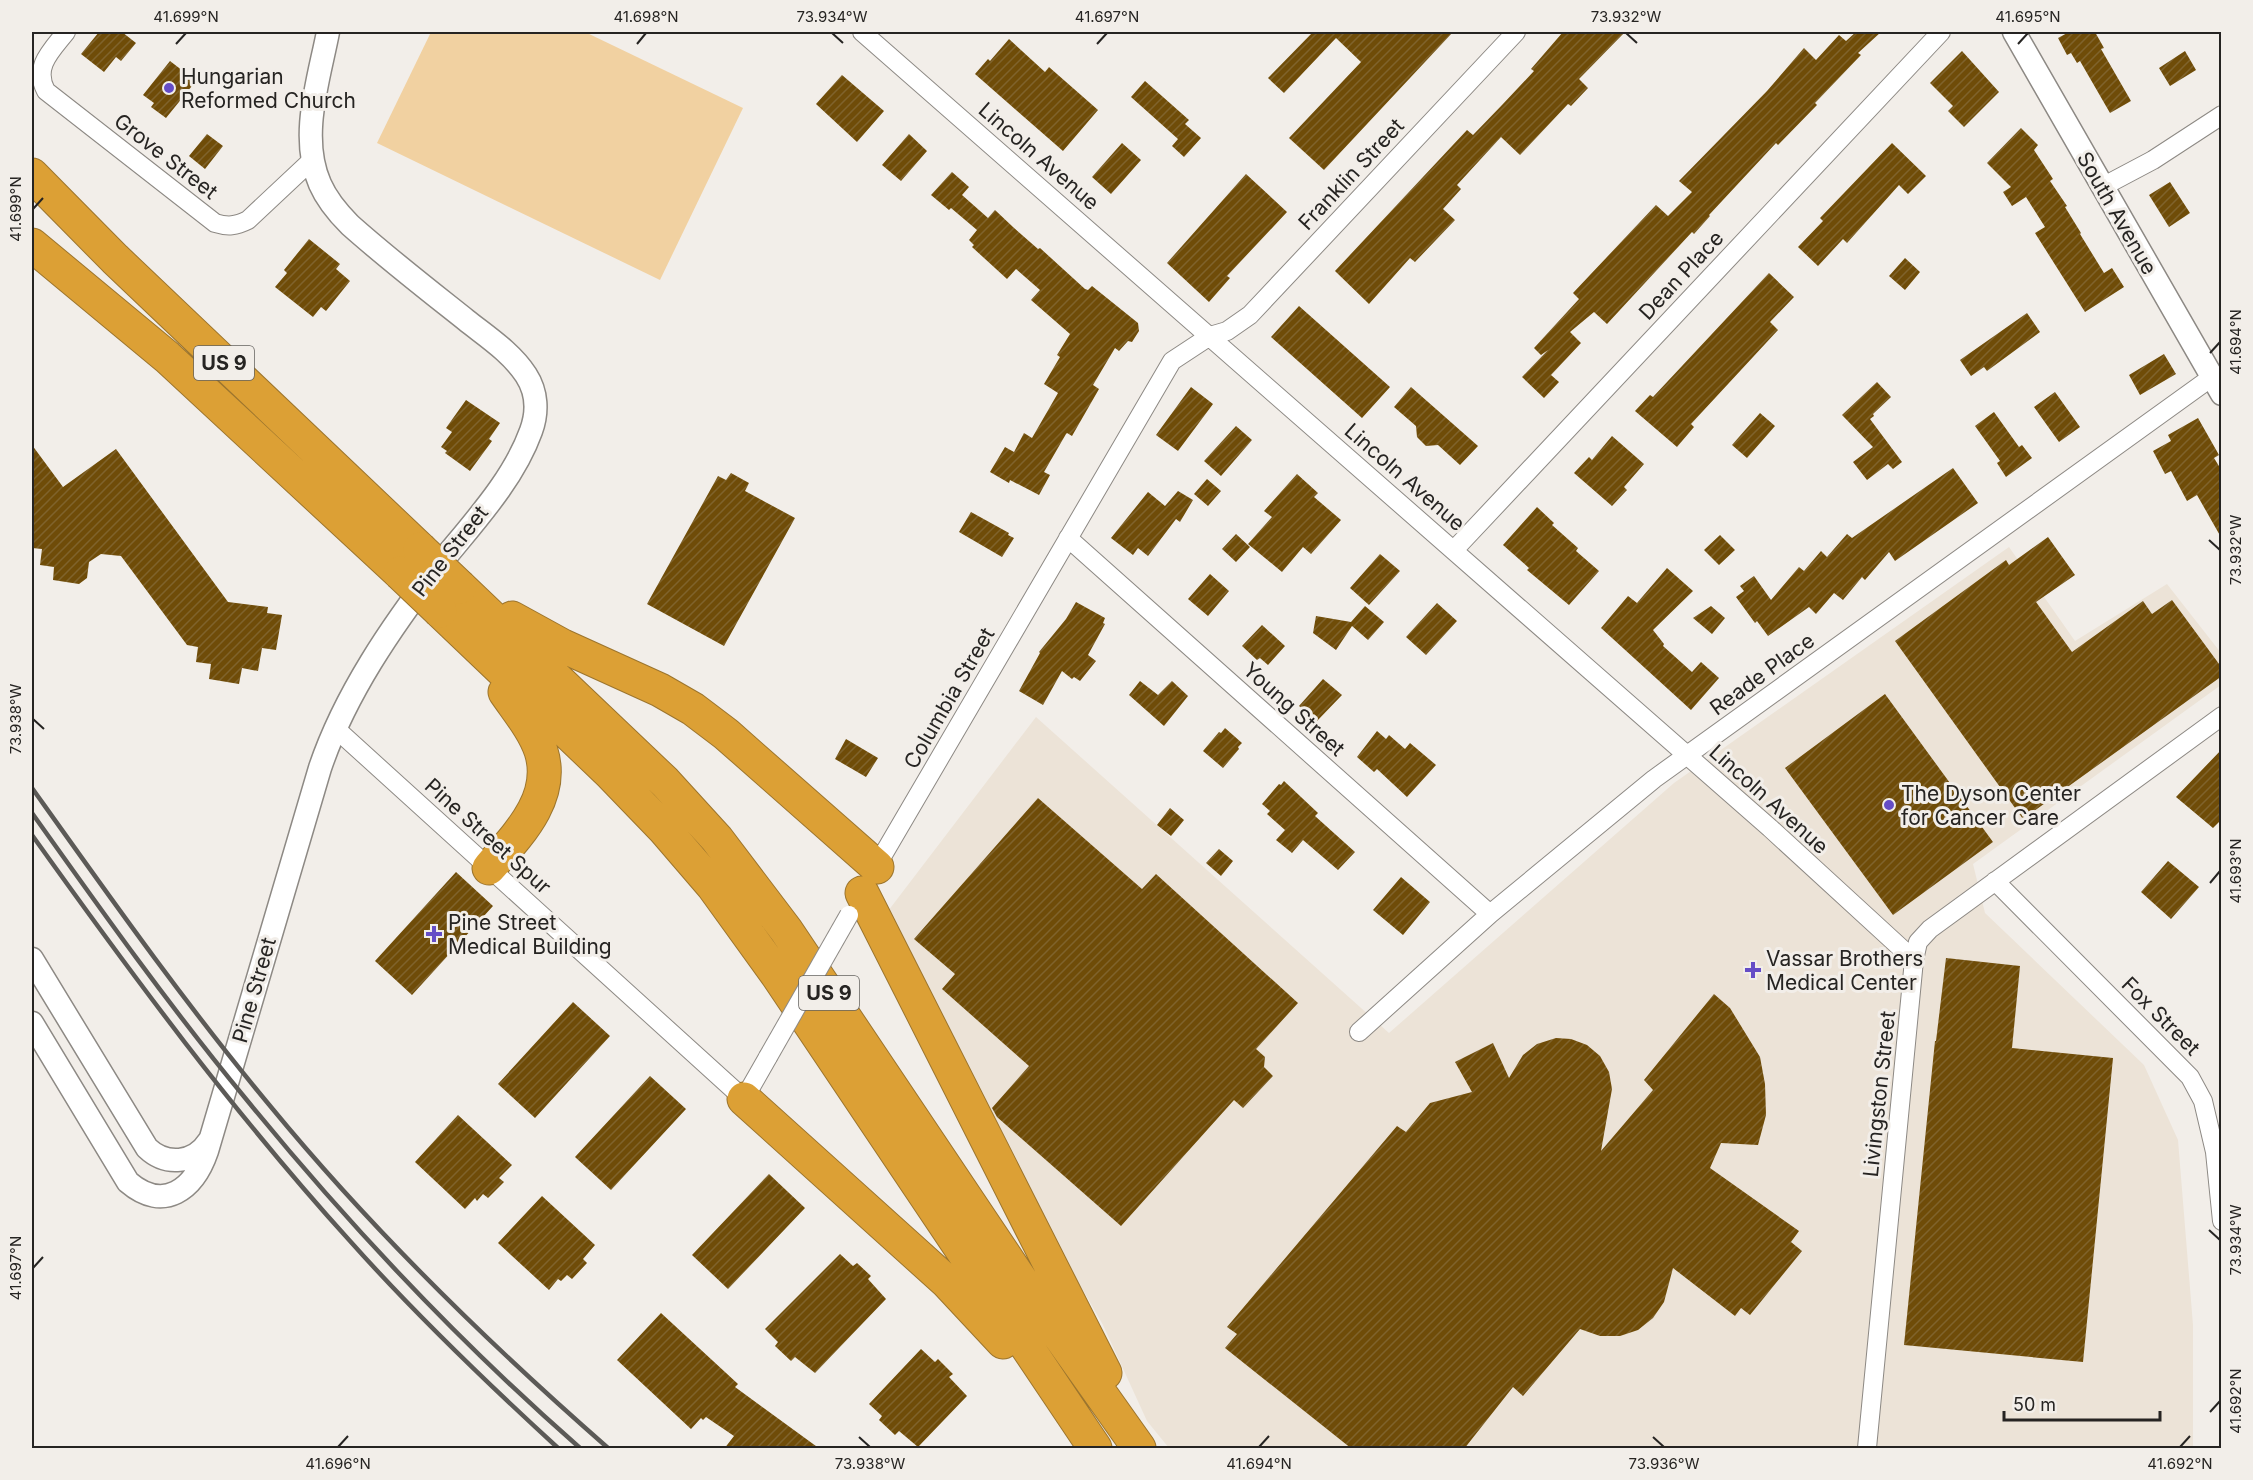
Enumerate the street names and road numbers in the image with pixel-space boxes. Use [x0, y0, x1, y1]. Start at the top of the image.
street label: Lincoln Avenue [974, 97, 1104, 215]
street label: Grove Street [109, 108, 223, 204]
street label: Franklin Street [1293, 113, 1409, 235]
street label: South Avenue [2072, 147, 2162, 279]
street label: Dean Place [1634, 225, 1728, 325]
road number: US 9 [194, 346, 254, 380]
street label: Lincoln Avenue [1340, 418, 1470, 536]
street label: Pine Street [407, 501, 493, 601]
street label: Columbia Street [898, 623, 1000, 773]
street label: Reade Place [1705, 628, 1819, 720]
street label: Young Street [1238, 657, 1350, 761]
street label: Lincoln Avenue [1704, 739, 1834, 859]
street label: Pine Street Spur [420, 773, 556, 899]
street label: Pine Street [227, 934, 281, 1046]
street label: Fox Street [2117, 972, 2205, 1060]
road number: US 9 [799, 976, 859, 1010]
street label: Livingston Street [1858, 1009, 1900, 1178]

